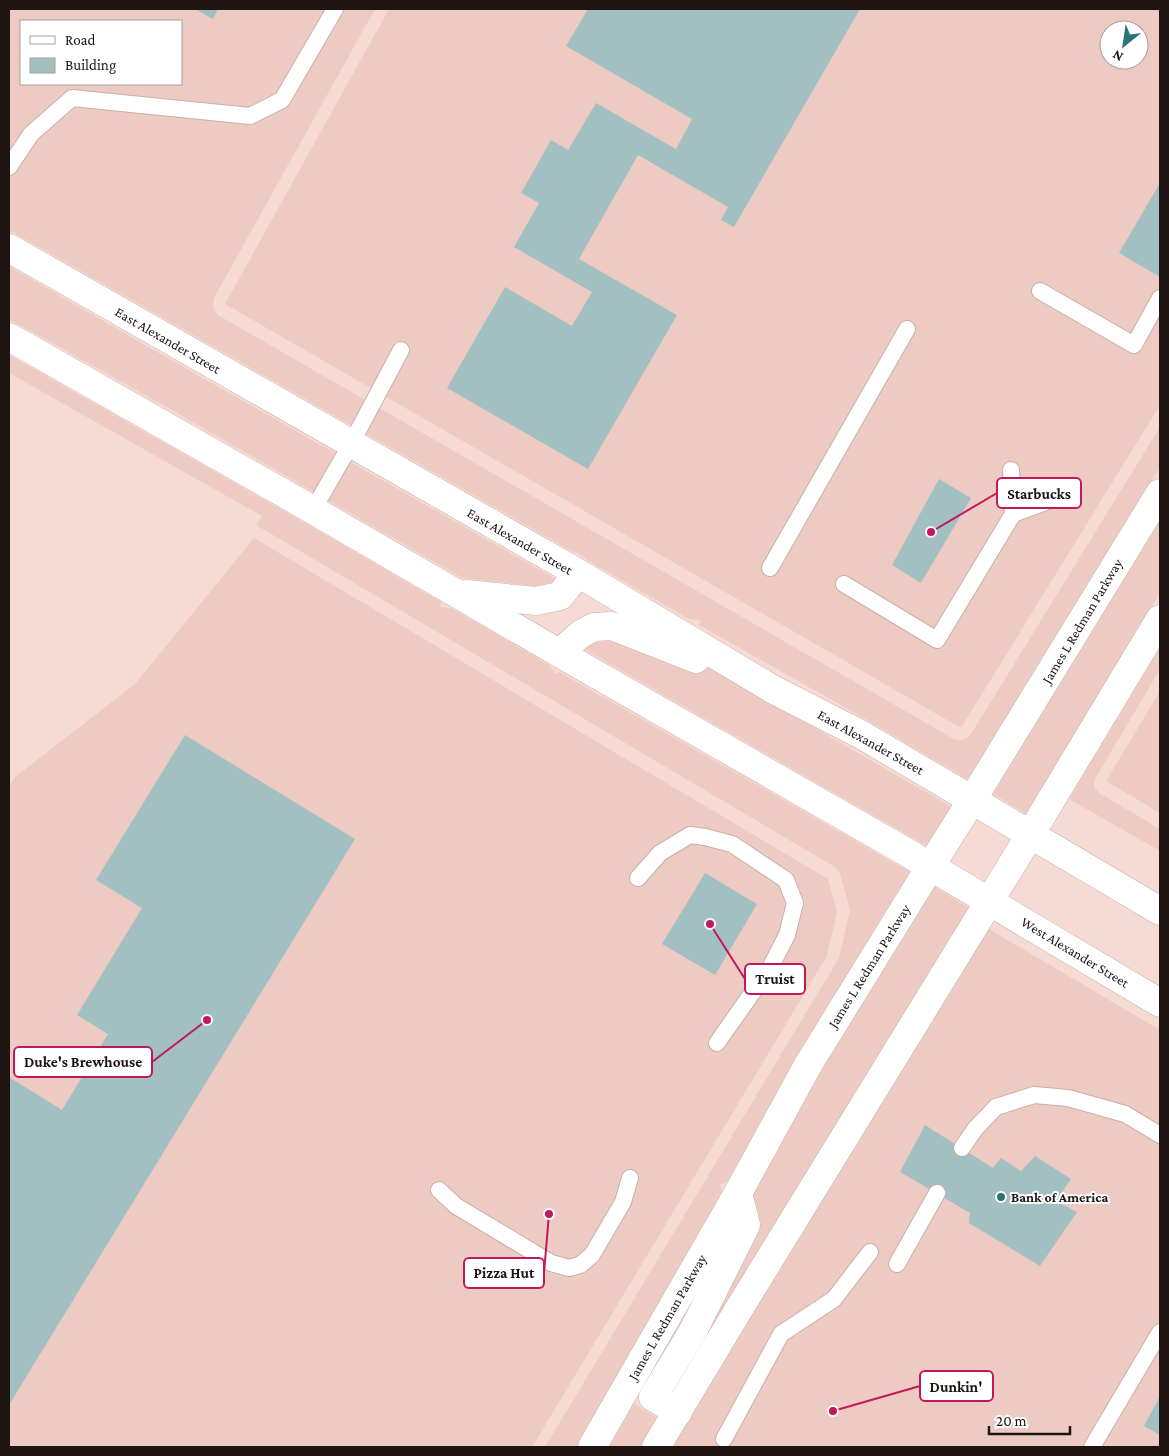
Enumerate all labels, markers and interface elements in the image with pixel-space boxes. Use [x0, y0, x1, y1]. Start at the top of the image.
legend [20, 20, 182, 85]
north arrow [1099, 20, 1149, 70]
text: Road [65, 32, 96, 48]
text: N [1109, 47, 1126, 66]
text: Building [65, 57, 116, 74]
street label: East Alexander Street [113, 303, 224, 377]
callout: Starbucks [997, 478, 1081, 508]
text: Starbucks [1007, 486, 1071, 502]
street label: East Alexander Street [465, 504, 576, 578]
street label: James L Redman Parkway [1037, 555, 1126, 688]
street label: East Alexander Street [815, 706, 927, 778]
street label: James L Redman Parkway [823, 901, 914, 1032]
street label: West Alexander Street [1018, 913, 1132, 991]
callout: Truist [745, 964, 805, 994]
text: Truist [755, 971, 795, 987]
callout: Duke's Brewhouse [14, 1047, 152, 1077]
text: Duke's Brewhouse [24, 1054, 142, 1070]
place label: Bank of America [1011, 1189, 1108, 1205]
marker: Bank of America [995, 1191, 1007, 1203]
street label: James L Redman Parkway [623, 1251, 710, 1384]
callout: Pizza Hut [464, 1258, 544, 1288]
text: Pizza Hut [474, 1265, 535, 1281]
callout: Dunkin' [920, 1371, 993, 1401]
text: Dunkin' [930, 1379, 982, 1395]
scale bar [989, 1404, 1070, 1436]
text: 20 m [996, 1413, 1027, 1429]

